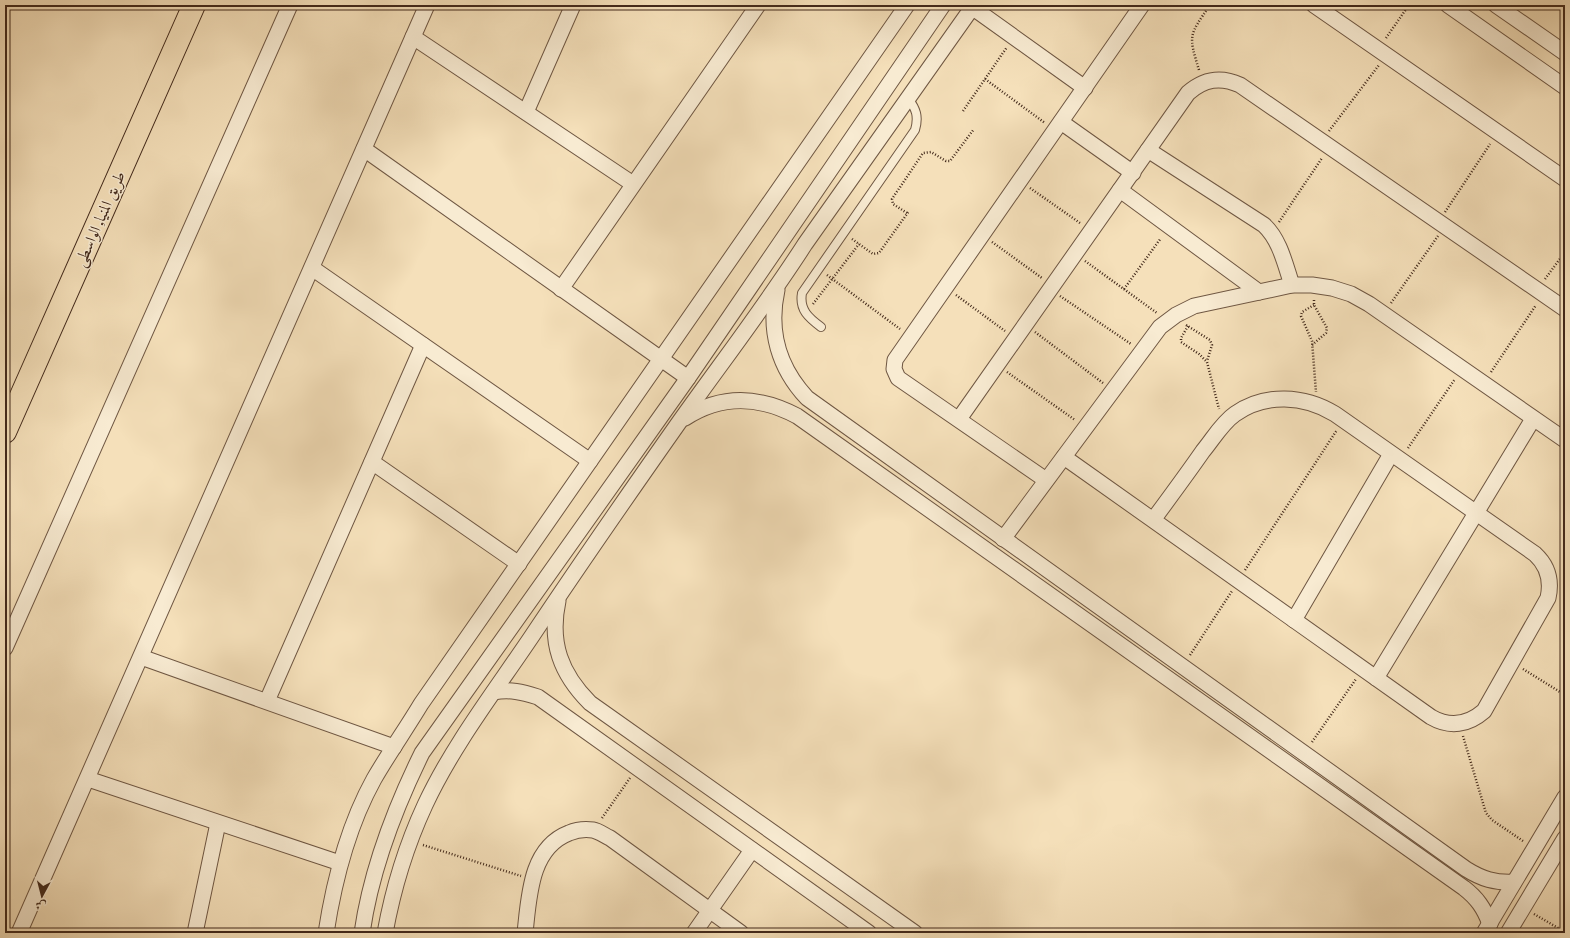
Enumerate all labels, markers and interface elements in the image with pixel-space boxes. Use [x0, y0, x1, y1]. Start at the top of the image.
street label: طريق المنيا, الواسطى [70, 168, 131, 270]
north arrow [22, 876, 62, 916]
text: ش [35, 897, 47, 913]

